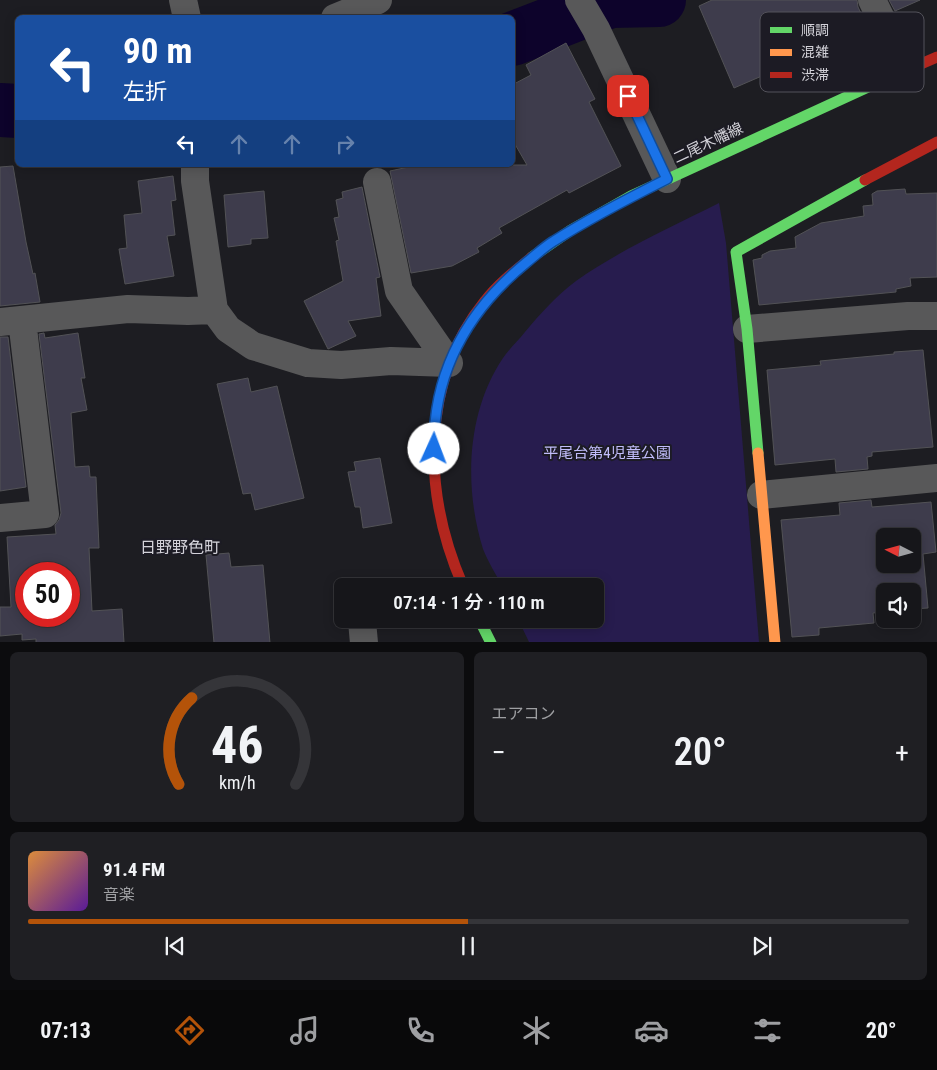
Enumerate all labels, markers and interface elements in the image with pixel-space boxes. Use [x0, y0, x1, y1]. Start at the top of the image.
legend [760, 12, 924, 92]
text: 順調 [801, 22, 829, 38]
text: 90 m [123, 31, 192, 72]
icon: left [40, 35, 105, 100]
text: 混雑 [801, 44, 829, 60]
text: 渋滞 [801, 67, 829, 83]
pin [607, 75, 649, 117]
text: 左折 [123, 79, 167, 104]
icon: arrive [614, 82, 642, 110]
street label: 二尾木幡線 [670, 119, 746, 167]
icon: left [172, 130, 200, 158]
icon: ahead [225, 130, 253, 158]
icon: ahead [278, 130, 306, 158]
icon: right [331, 130, 359, 158]
position arrow [407, 422, 459, 474]
park label: 平尾台第4児童公園 [543, 444, 671, 462]
north arrow [876, 528, 921, 572]
map controls [876, 528, 921, 628]
district label: 日野野色町 [140, 538, 220, 557]
speed limit sign: 50 [15, 562, 80, 627]
button: sound [876, 583, 921, 628]
text: 07:14 · 1 分 · 110 m [393, 591, 545, 614]
text: エアコン [492, 704, 556, 723]
text: 46 [210, 715, 263, 776]
text: 20° [674, 730, 727, 774]
text: − [492, 736, 506, 769]
text: + [895, 736, 909, 769]
text: km/h [218, 772, 255, 793]
text: 91.4 FM [103, 858, 165, 881]
text: 音楽 [103, 885, 135, 904]
icon: previous [161, 932, 189, 960]
icon: pause [454, 932, 482, 960]
icon: next [748, 932, 776, 960]
icon: directions [172, 1013, 207, 1048]
icon: music [287, 1013, 322, 1048]
icon: phone [403, 1013, 438, 1048]
icon: climate [519, 1013, 554, 1048]
icon: car [634, 1013, 669, 1048]
icon: filters [750, 1013, 785, 1048]
text: 07:13 [40, 1018, 91, 1043]
text: 20° [866, 1018, 897, 1043]

